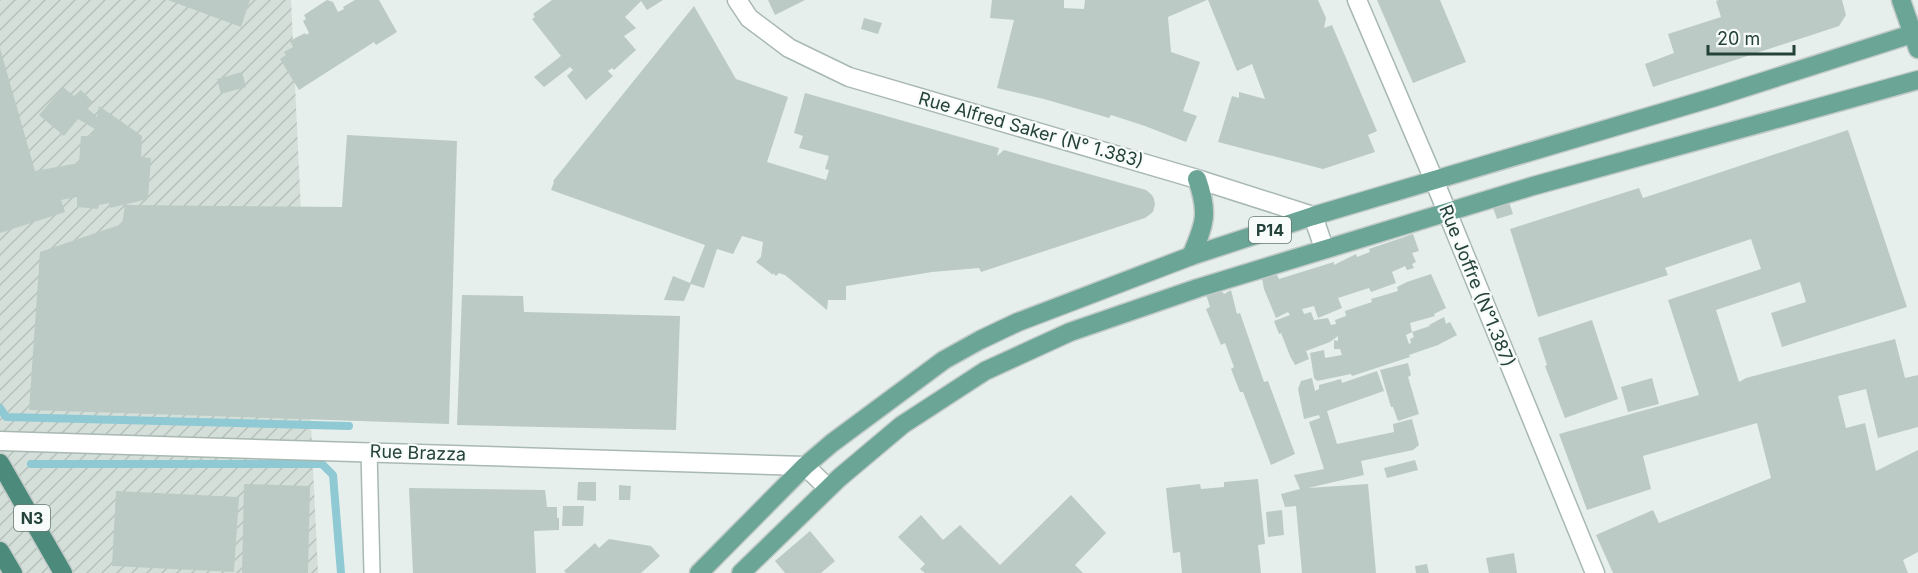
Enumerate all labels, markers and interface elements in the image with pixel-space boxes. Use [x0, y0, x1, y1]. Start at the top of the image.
scale bar [1708, 18, 1794, 56]
text: 20 m [1717, 28, 1760, 49]
street label: Rue Alfred Saker (N° 1.383) [916, 87, 1146, 172]
street label: Rue Joffre (N°1.387) [1435, 202, 1520, 370]
road number: P14 [1249, 217, 1291, 243]
street label: Rue Brazza [369, 440, 467, 465]
road number: N3 [14, 505, 50, 531]

